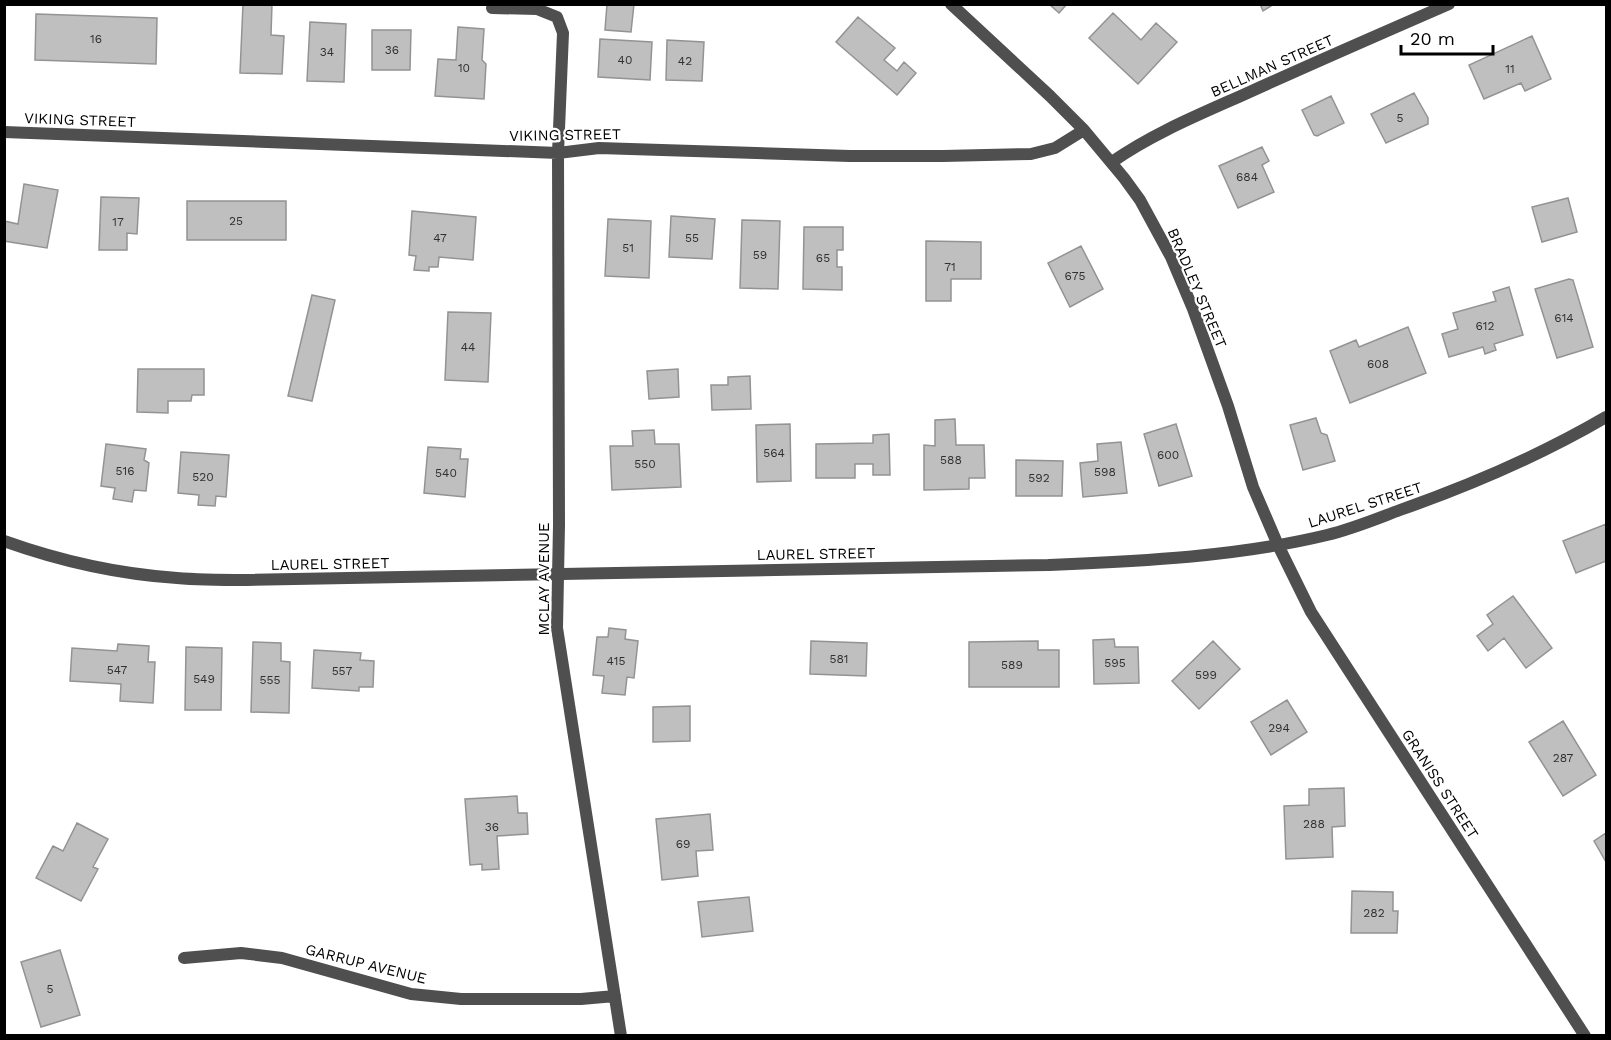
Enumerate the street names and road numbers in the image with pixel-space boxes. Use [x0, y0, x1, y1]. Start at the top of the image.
street label: BELLMAN STREET [1208, 31, 1336, 101]
street label: VIKING STREET [24, 109, 136, 131]
street label: VIKING STREET [509, 125, 621, 145]
street label: BRADLEY STREET [1164, 225, 1230, 351]
street label: LAUREL STREET [1306, 478, 1424, 532]
street label: MCLAY AVENUE [535, 523, 553, 635]
street label: LAUREL STREET [756, 544, 876, 564]
street label: LAUREL STREET [270, 554, 390, 574]
street label: GRANISS STREET [1398, 726, 1482, 842]
street label: GARRUP AVENUE [304, 940, 428, 988]

